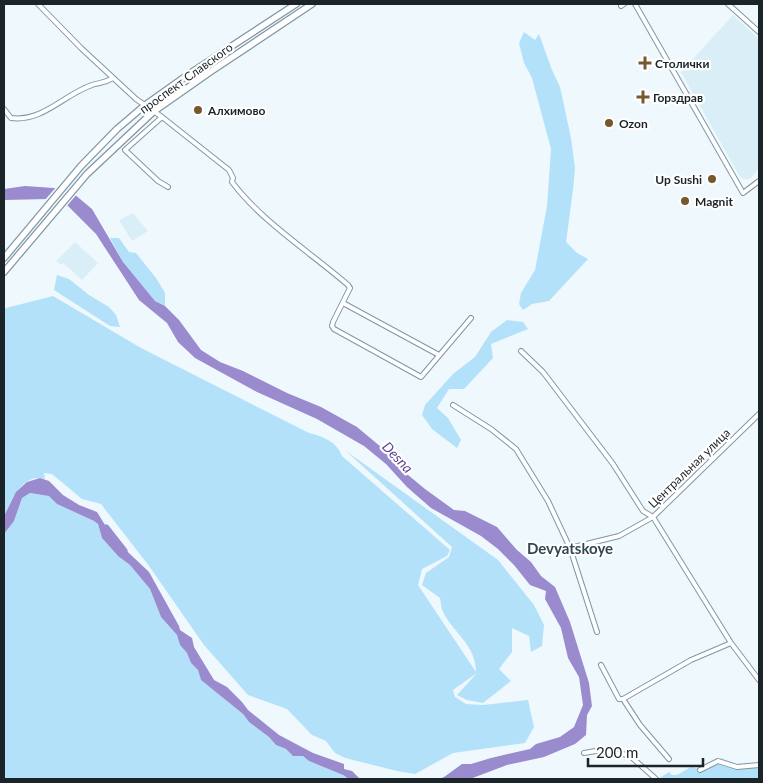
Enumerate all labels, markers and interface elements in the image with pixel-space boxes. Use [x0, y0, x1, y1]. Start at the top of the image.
street label: проспект Славского [137, 39, 236, 117]
place label: Столички [655, 56, 709, 71]
marker: Столички [639, 57, 651, 69]
place label: Горздрав [653, 90, 703, 105]
marker: Горздрав [637, 91, 649, 103]
place label: Алхимово [207, 103, 265, 118]
marker: Алхимово [192, 104, 204, 116]
place label: Ozon [619, 116, 648, 131]
marker: Ozon [603, 117, 615, 129]
place label: Up Sushi [655, 172, 702, 187]
marker: Up Sushi [706, 173, 718, 185]
place label: Magnit [695, 194, 733, 209]
marker: Magnit [679, 195, 691, 207]
street label: Центральная улица [645, 425, 733, 511]
water label: Desna [379, 438, 417, 476]
district label: Devyatskoye [527, 539, 613, 557]
scale bar [588, 736, 703, 768]
text: 200 m [596, 743, 638, 761]

